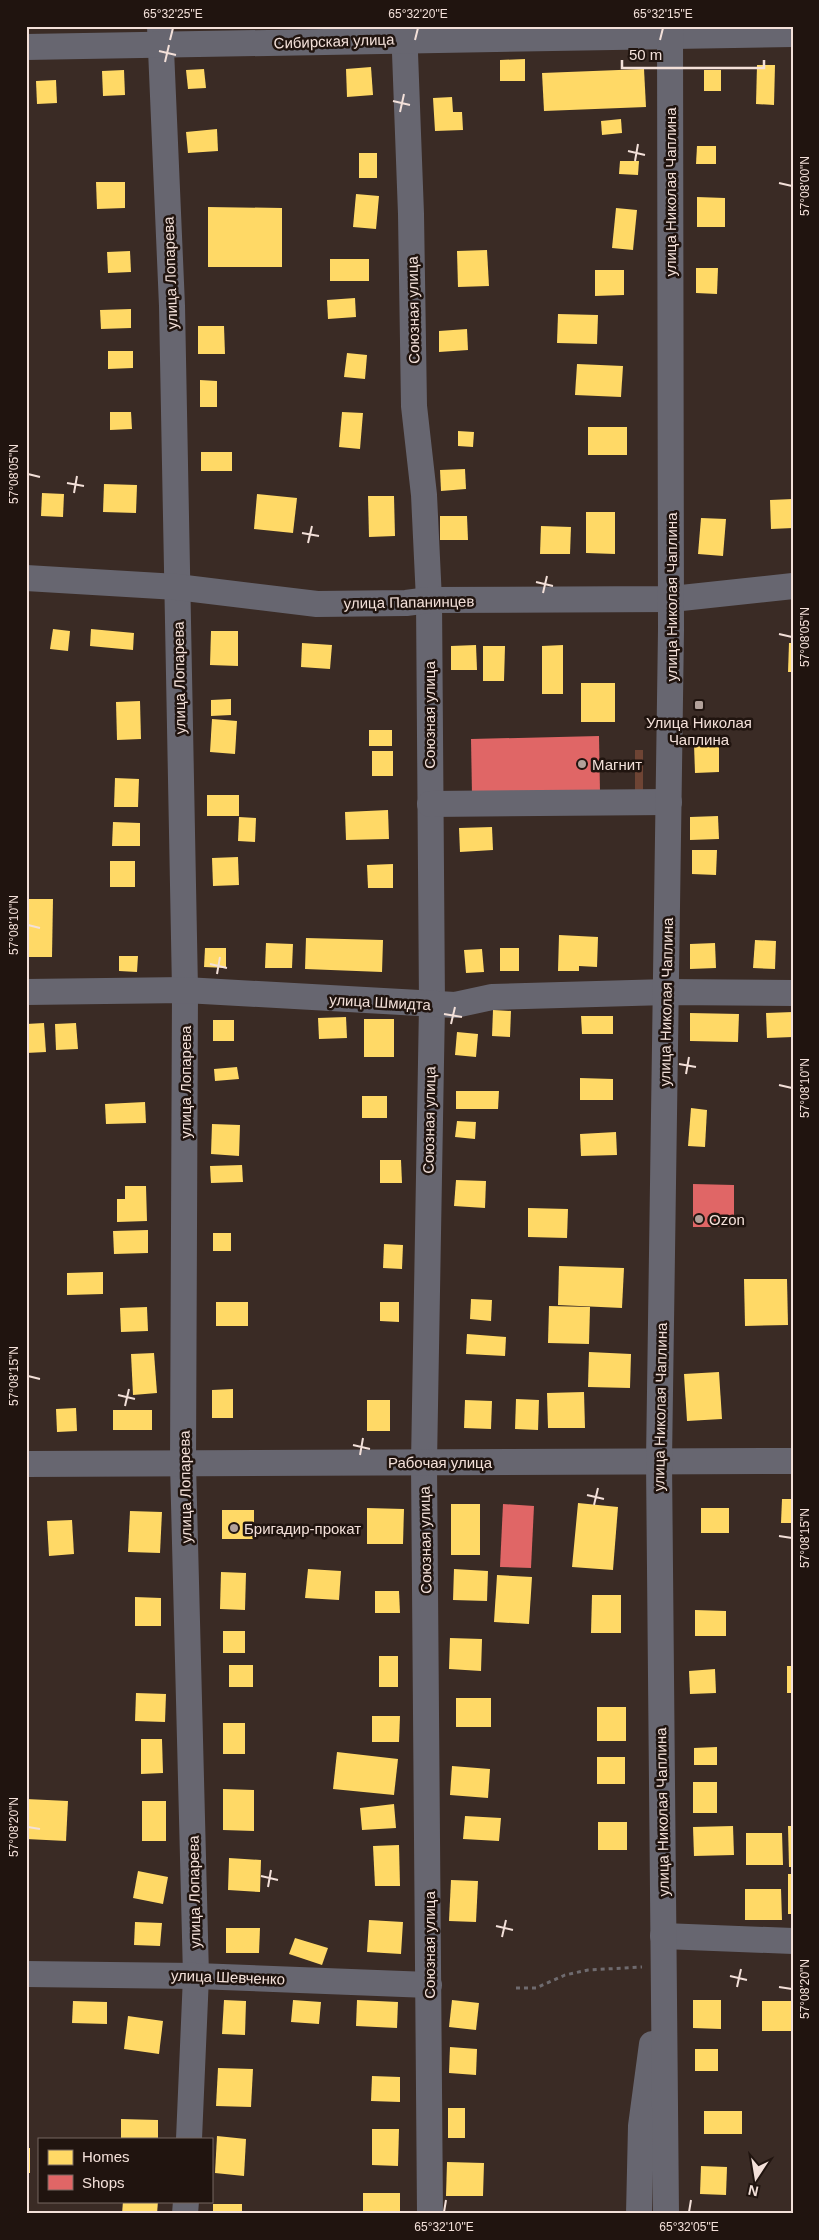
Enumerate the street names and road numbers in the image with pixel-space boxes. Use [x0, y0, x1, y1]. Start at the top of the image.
street label: Сибирская улица [273, 30, 395, 52]
street label: улица Николая Чаплина [662, 107, 679, 276]
street label: улица Лопарева [160, 216, 180, 330]
street label: Союзная улица [404, 255, 422, 364]
street label: улица Николая Чаплина [663, 512, 680, 681]
street label: улица Папанинцев [344, 592, 475, 612]
street label: улица Лопарева [170, 621, 188, 735]
street label: Союзная улица [421, 661, 438, 769]
street label: улица Николая Чаплина [656, 917, 676, 1087]
street label: улица Шмидта [329, 991, 432, 1013]
street label: улица Лопарева [177, 1025, 194, 1138]
street label: Союзная улица [420, 1065, 438, 1174]
street label: улица Николая Чаплина [650, 1322, 670, 1492]
street label: улица Лопарева [176, 1430, 194, 1544]
street label: Рабочая улица [388, 1454, 493, 1471]
street label: Союзная улица [416, 1485, 434, 1594]
street label: улица Николая Чаплина [652, 1727, 672, 1897]
street label: улица Лопарева [185, 1835, 203, 1949]
street label: Союзная улица [421, 1891, 438, 1999]
street label: улица Шевченко [171, 1967, 285, 1987]

